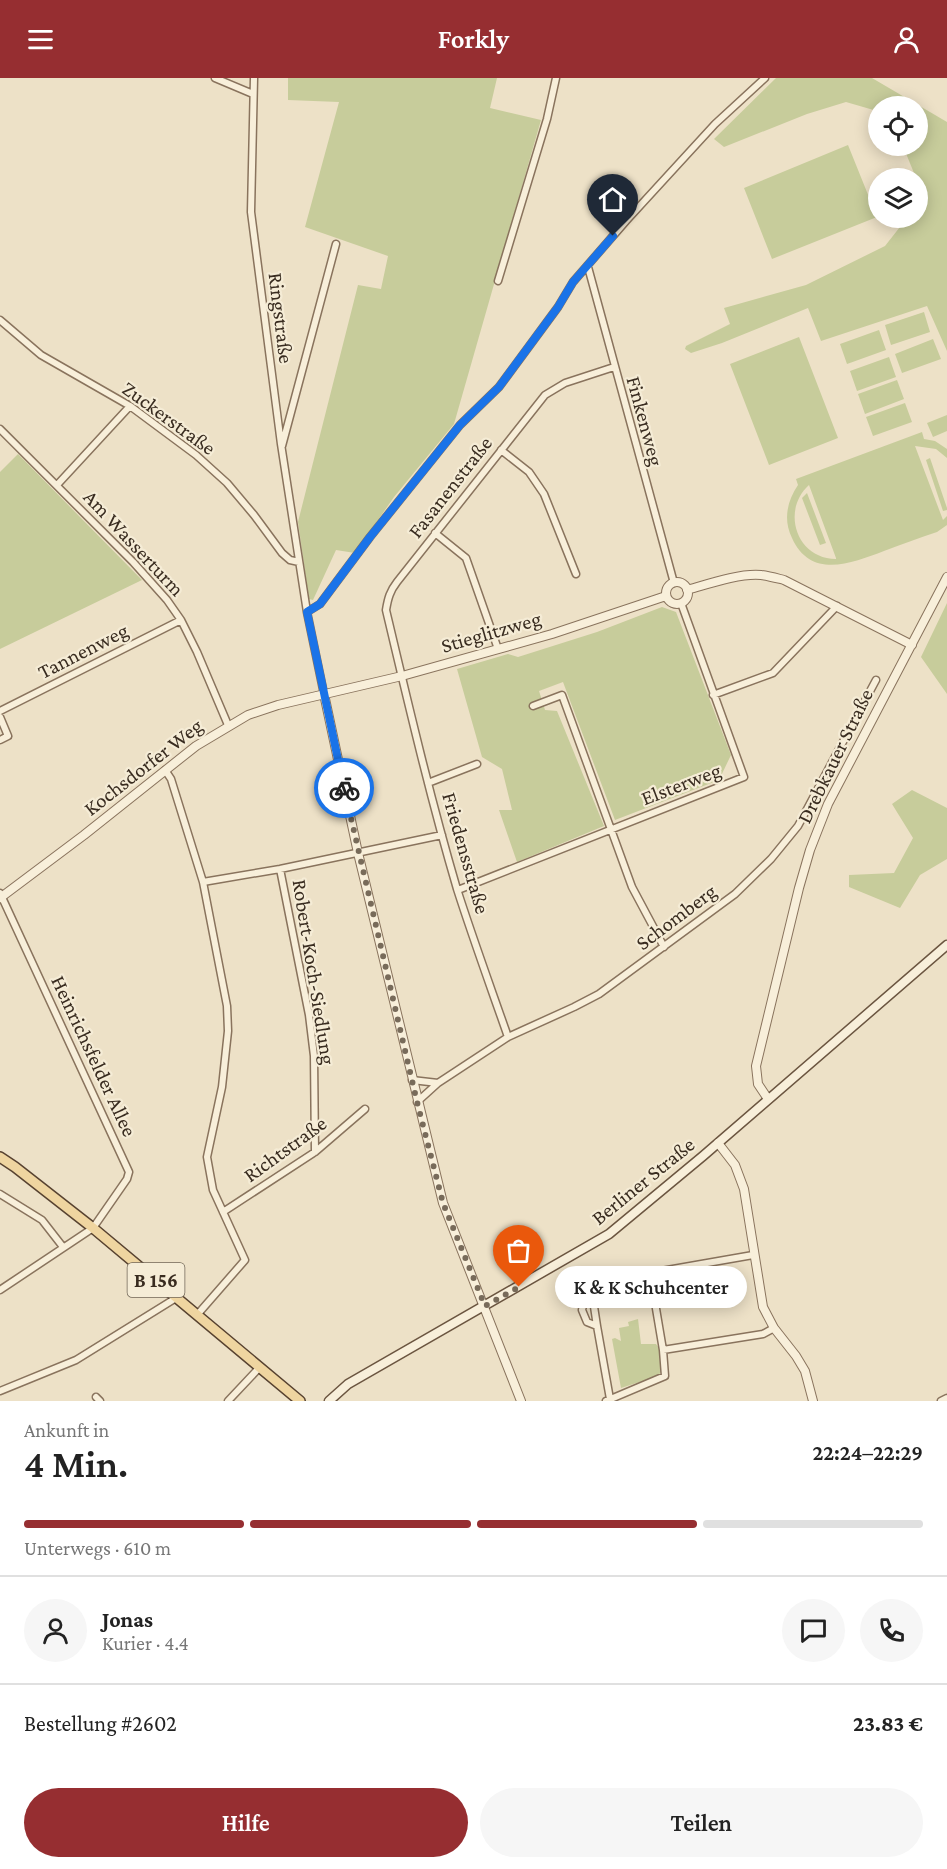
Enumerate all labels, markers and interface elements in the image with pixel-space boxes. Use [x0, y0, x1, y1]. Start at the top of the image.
icon: menu [24, 23, 57, 56]
icon: person [890, 23, 923, 56]
text: Forkly [438, 24, 509, 54]
map controls [868, 96, 928, 228]
button: locate [868, 96, 928, 156]
button: layers [868, 168, 928, 228]
pin [587, 174, 638, 236]
icon: home [596, 183, 629, 216]
street label: Ringstraße [264, 271, 298, 365]
street label: Finkenweg [622, 373, 668, 469]
street label: Zuckerstraße [118, 376, 220, 460]
street label: Fasanenstraße [403, 431, 497, 543]
street label: Am Wasserturm [79, 485, 189, 601]
street label: Stieglitzweg [438, 606, 544, 658]
street label: Tannenweg [34, 618, 132, 684]
street label: Drebkauer Straße [792, 685, 878, 827]
street label: Kochsdorfer Weg [79, 713, 207, 821]
courier [314, 758, 374, 818]
street label: Elsterweg [638, 758, 724, 810]
icon: bike [328, 772, 361, 805]
street label: Friedensstraße [437, 790, 495, 916]
street label: Robert-Koch-Siedlung [288, 878, 340, 1066]
street label: Schomberg [631, 879, 721, 955]
street label: Heinrichsfelder Allee [46, 972, 142, 1140]
street label: Richtstraße [239, 1111, 331, 1187]
street label: Berliner Straße [587, 1132, 699, 1230]
pin [493, 1225, 544, 1287]
icon: bag [502, 1234, 535, 1267]
road number: B 156 [128, 1263, 184, 1297]
callout: K & K Schuhcenter [555, 1266, 747, 1308]
text: K & K Schuhcenter [573, 1276, 729, 1298]
text: Ankunft in [24, 1419, 109, 1441]
text: 22:24–22:29 [813, 1440, 923, 1465]
text: 4 Min. [24, 1442, 128, 1485]
text: Unterwegs · 610 m [24, 1537, 171, 1559]
button: person [24, 1599, 87, 1662]
button: chat [782, 1599, 845, 1662]
button: phone [860, 1599, 923, 1662]
text: Jonas [102, 1607, 153, 1632]
text: Kurier · 4.4 [102, 1632, 189, 1654]
text: Bestellung #2602 [24, 1711, 177, 1736]
text: 23.83 € [853, 1711, 923, 1736]
button: Hilfe [24, 1788, 468, 1857]
button: Teilen [480, 1788, 923, 1857]

